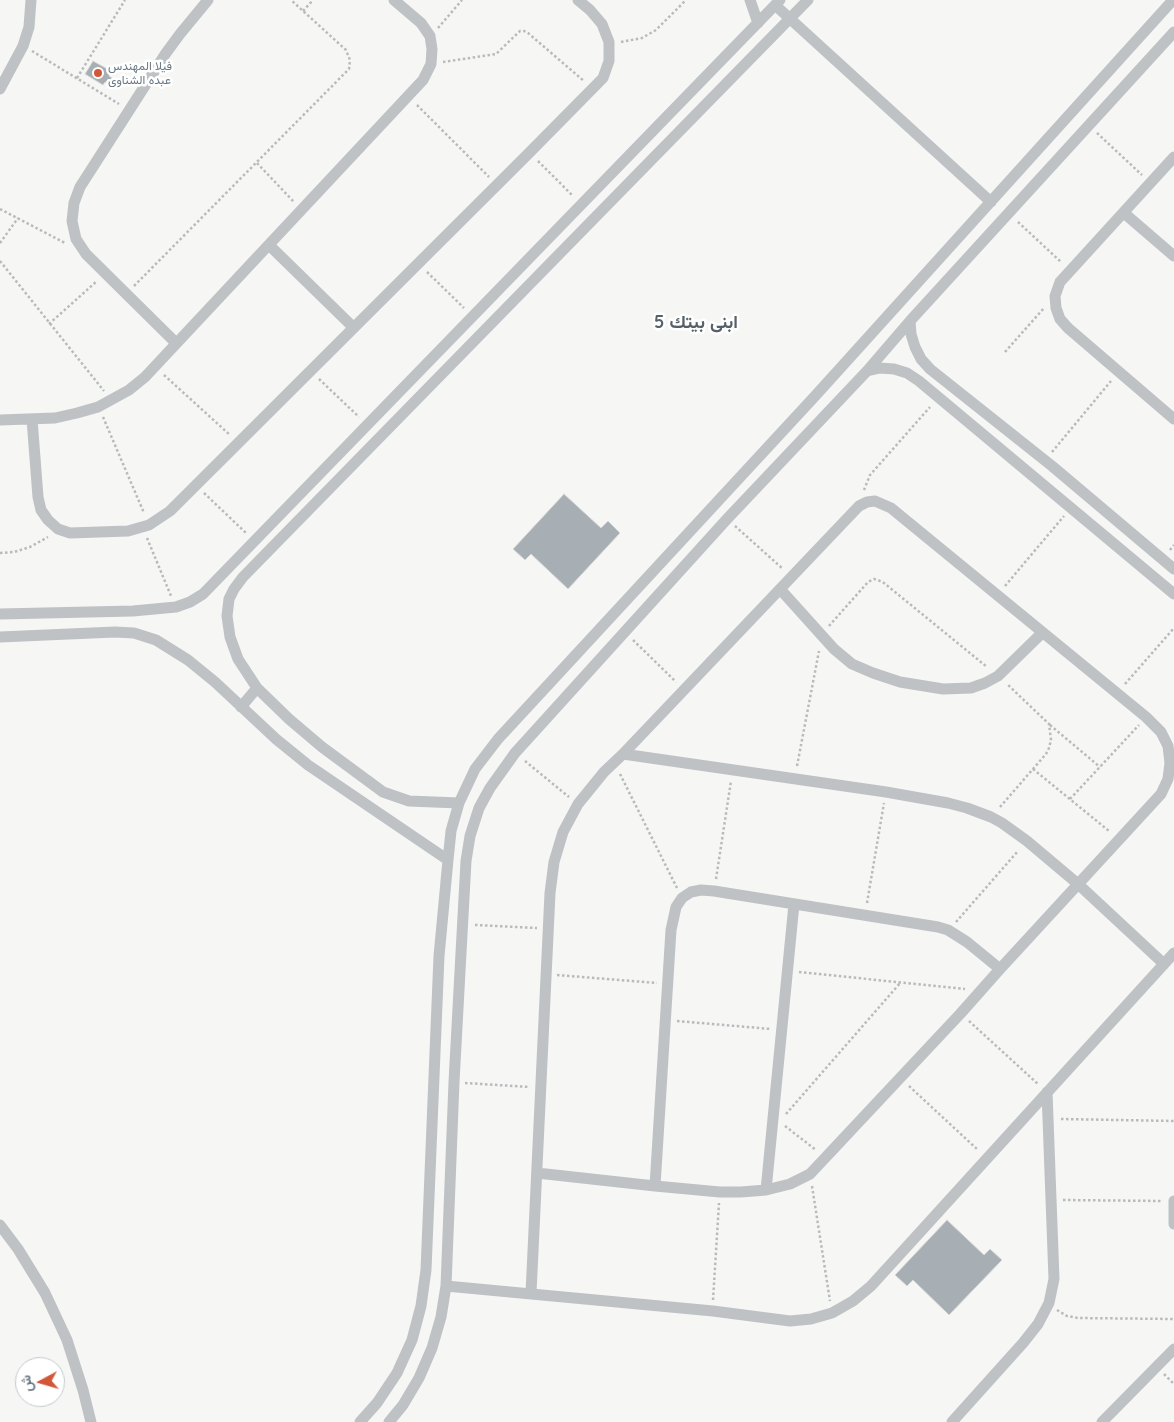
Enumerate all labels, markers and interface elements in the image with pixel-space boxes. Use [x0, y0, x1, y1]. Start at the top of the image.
place label: فيلا المهندس عبده الشناوى [108, 59, 172, 87]
marker: فيلا المهندس عبده الشناوى [92, 67, 104, 79]
district label: ابنى بيتك 5 [654, 312, 738, 334]
north arrow [15, 1357, 65, 1407]
text: ش [16, 1374, 36, 1393]

